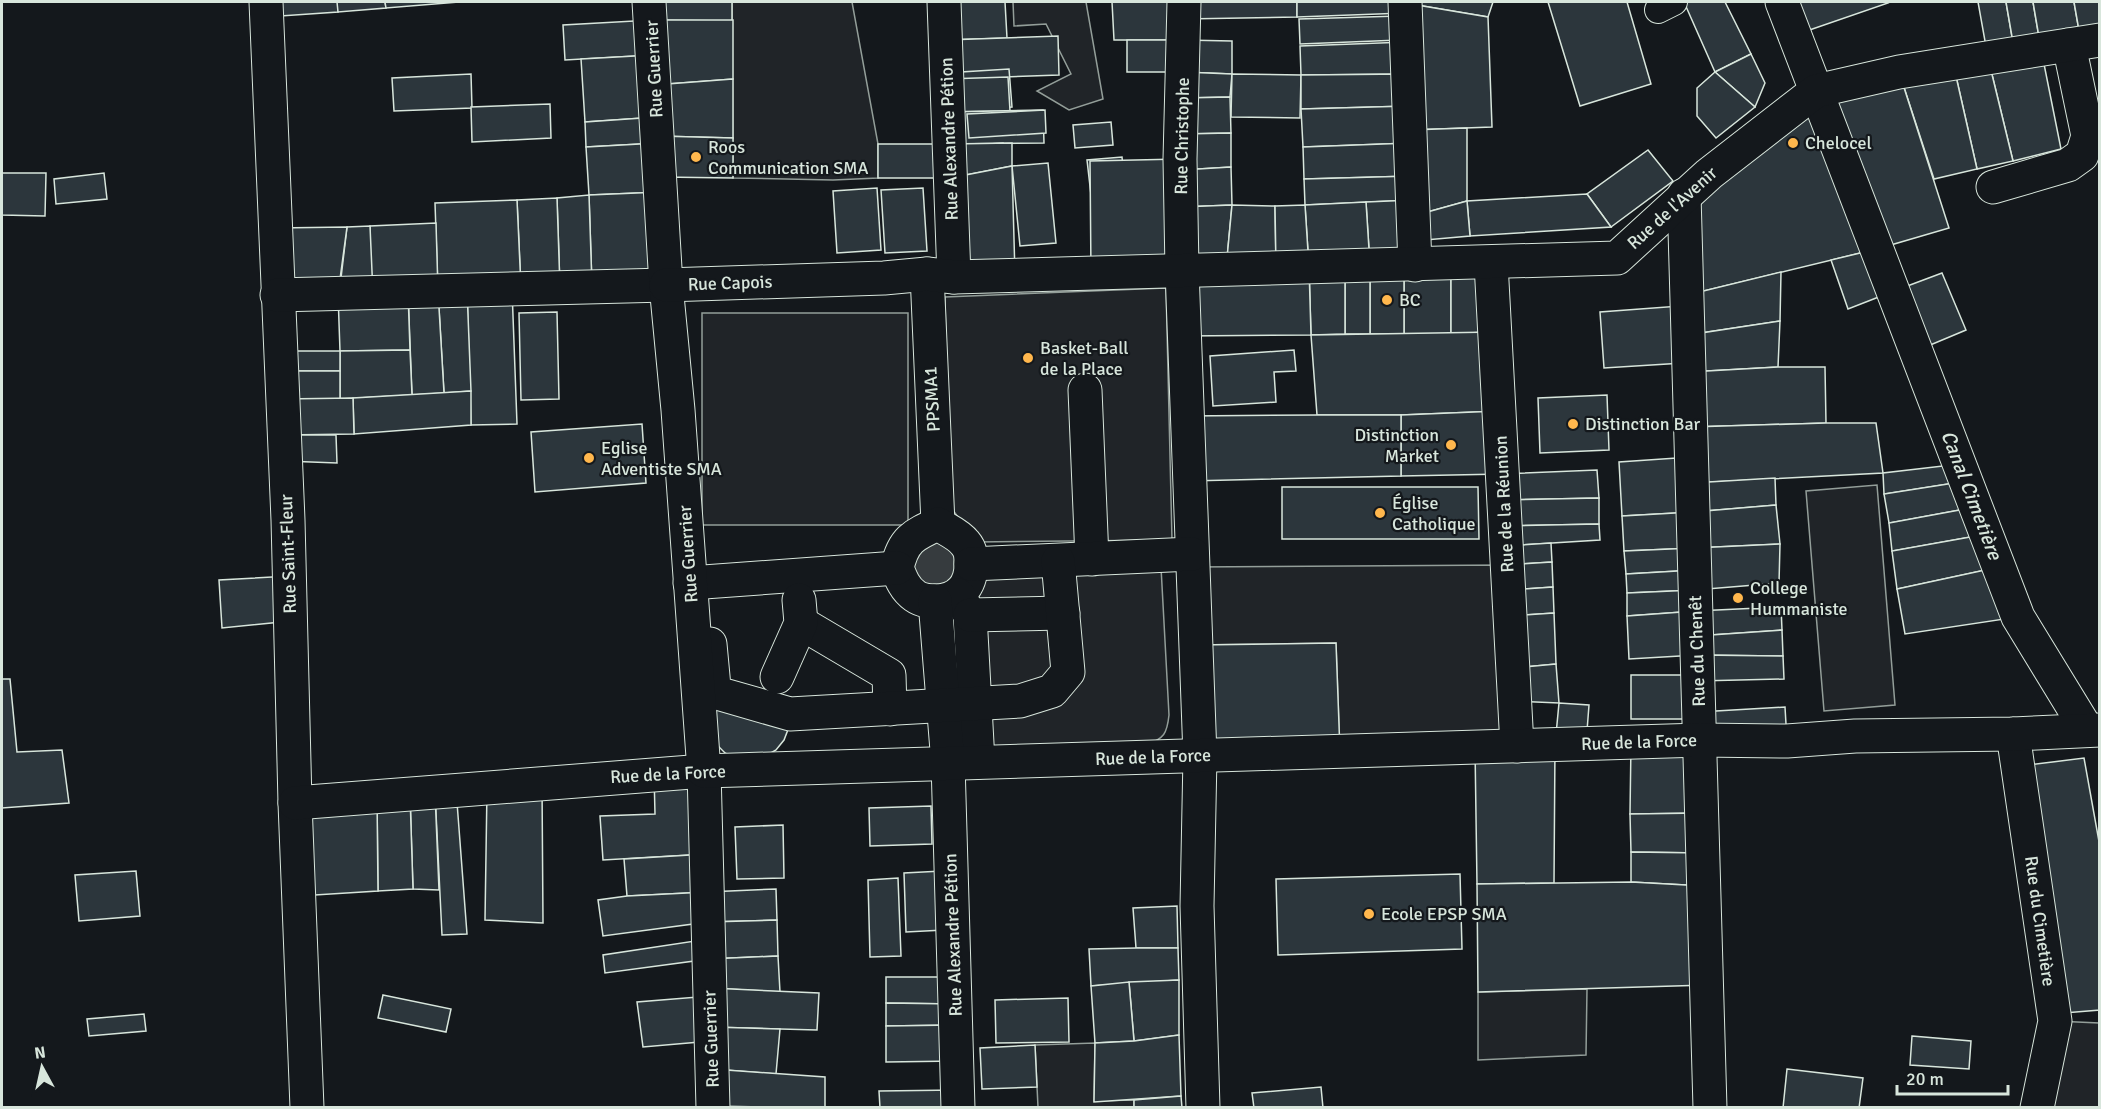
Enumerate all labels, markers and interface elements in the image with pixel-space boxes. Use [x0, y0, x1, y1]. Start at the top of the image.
street label: Rue Guerrier [640, 19, 668, 118]
street label: Rue Alexandre Pétion [935, 57, 963, 221]
street label: Rue Christophe [1170, 77, 1194, 195]
place label: Chelocel [1805, 132, 1872, 154]
place label: Roos Communication SMA [708, 136, 869, 179]
marker: Chelocel [1786, 136, 1800, 150]
marker: Roos Communication SMA [689, 150, 703, 164]
street label: Rue de l'Avenir [1623, 162, 1722, 254]
street label: Rue Capois [687, 271, 773, 295]
place label: BC [1399, 289, 1421, 311]
marker: BC [1380, 293, 1394, 307]
place label: Basket-Ball de la Place [1040, 337, 1129, 380]
marker: Basket-Ball de la Place [1021, 351, 1035, 365]
street label: PPSMA1 [919, 366, 945, 432]
place label: Distinction Bar [1585, 413, 1701, 435]
marker: Distinction Bar [1566, 417, 1580, 431]
place label: Distinction Market [1354, 424, 1439, 467]
water label: Canal Cimetière [1935, 427, 2008, 564]
street label: Rue de la Réunion [1489, 435, 1519, 573]
place label: Eglise Adventiste SMA [601, 437, 722, 480]
marker: Distinction Market [1444, 438, 1458, 452]
marker: Eglise Adventiste SMA [582, 451, 596, 465]
place label: Église Catholique [1392, 492, 1476, 535]
street label: Rue Saint-Fleur [275, 493, 301, 614]
street label: Rue Guerrier [674, 504, 702, 603]
marker: Église Catholique [1373, 506, 1387, 520]
place label: College Hummaniste [1750, 577, 1848, 620]
marker: College Hummaniste [1731, 591, 1745, 605]
street label: Rue du Chenêt [1684, 595, 1710, 707]
street label: Rue de la Force [1581, 729, 1697, 755]
street label: Rue de la Force [1095, 744, 1211, 770]
street label: Rue de la Force [609, 760, 727, 788]
street label: Rue Alexandre Pétion [939, 853, 967, 1017]
street label: Rue du Cimetière [2020, 854, 2060, 988]
place label: Ecole EPSP SMA [1381, 903, 1507, 925]
marker: Ecole EPSP SMA [1362, 907, 1376, 921]
street label: Rue Guerrier [698, 989, 724, 1088]
north arrow [12, 1037, 72, 1097]
text: N [33, 1042, 47, 1064]
scale bar [1897, 1058, 2008, 1096]
text: 20 m [1906, 1068, 1944, 1090]

